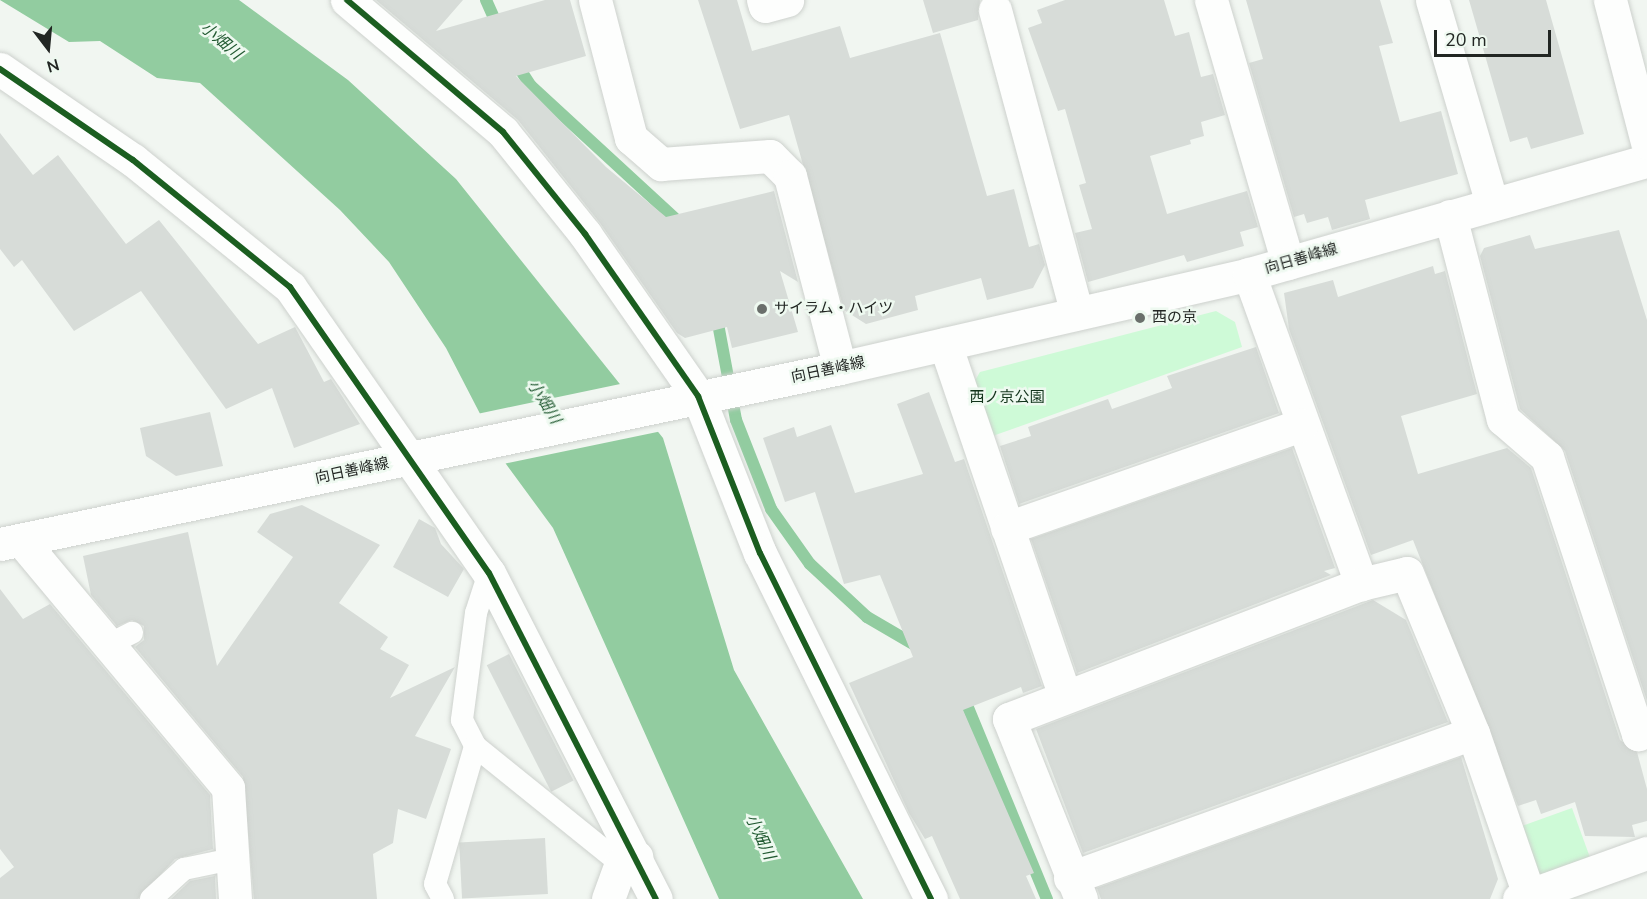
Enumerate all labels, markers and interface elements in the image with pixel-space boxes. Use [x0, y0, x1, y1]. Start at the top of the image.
north arrow [18, 18, 78, 78]
water label: 小畑川 [196, 18, 246, 64]
scale bar [1437, 18, 1554, 56]
text: 20 m [1445, 28, 1487, 52]
text: N [44, 53, 62, 78]
street label: 向日善峰線 [1262, 240, 1340, 278]
place label: サイラム・ハイツ [774, 300, 894, 318]
marker: サイラム・ハイツ [755, 302, 769, 316]
place label: 西の京 [1152, 309, 1197, 327]
marker: 西の京 [1133, 311, 1147, 325]
street label: 向日善峰線 [789, 353, 867, 387]
water label: 小畑川 [523, 377, 565, 427]
park label: 西ノ京公園 [970, 389, 1044, 407]
street label: 向日善峰線 [313, 454, 391, 488]
water label: 小畑川 [741, 811, 779, 863]

